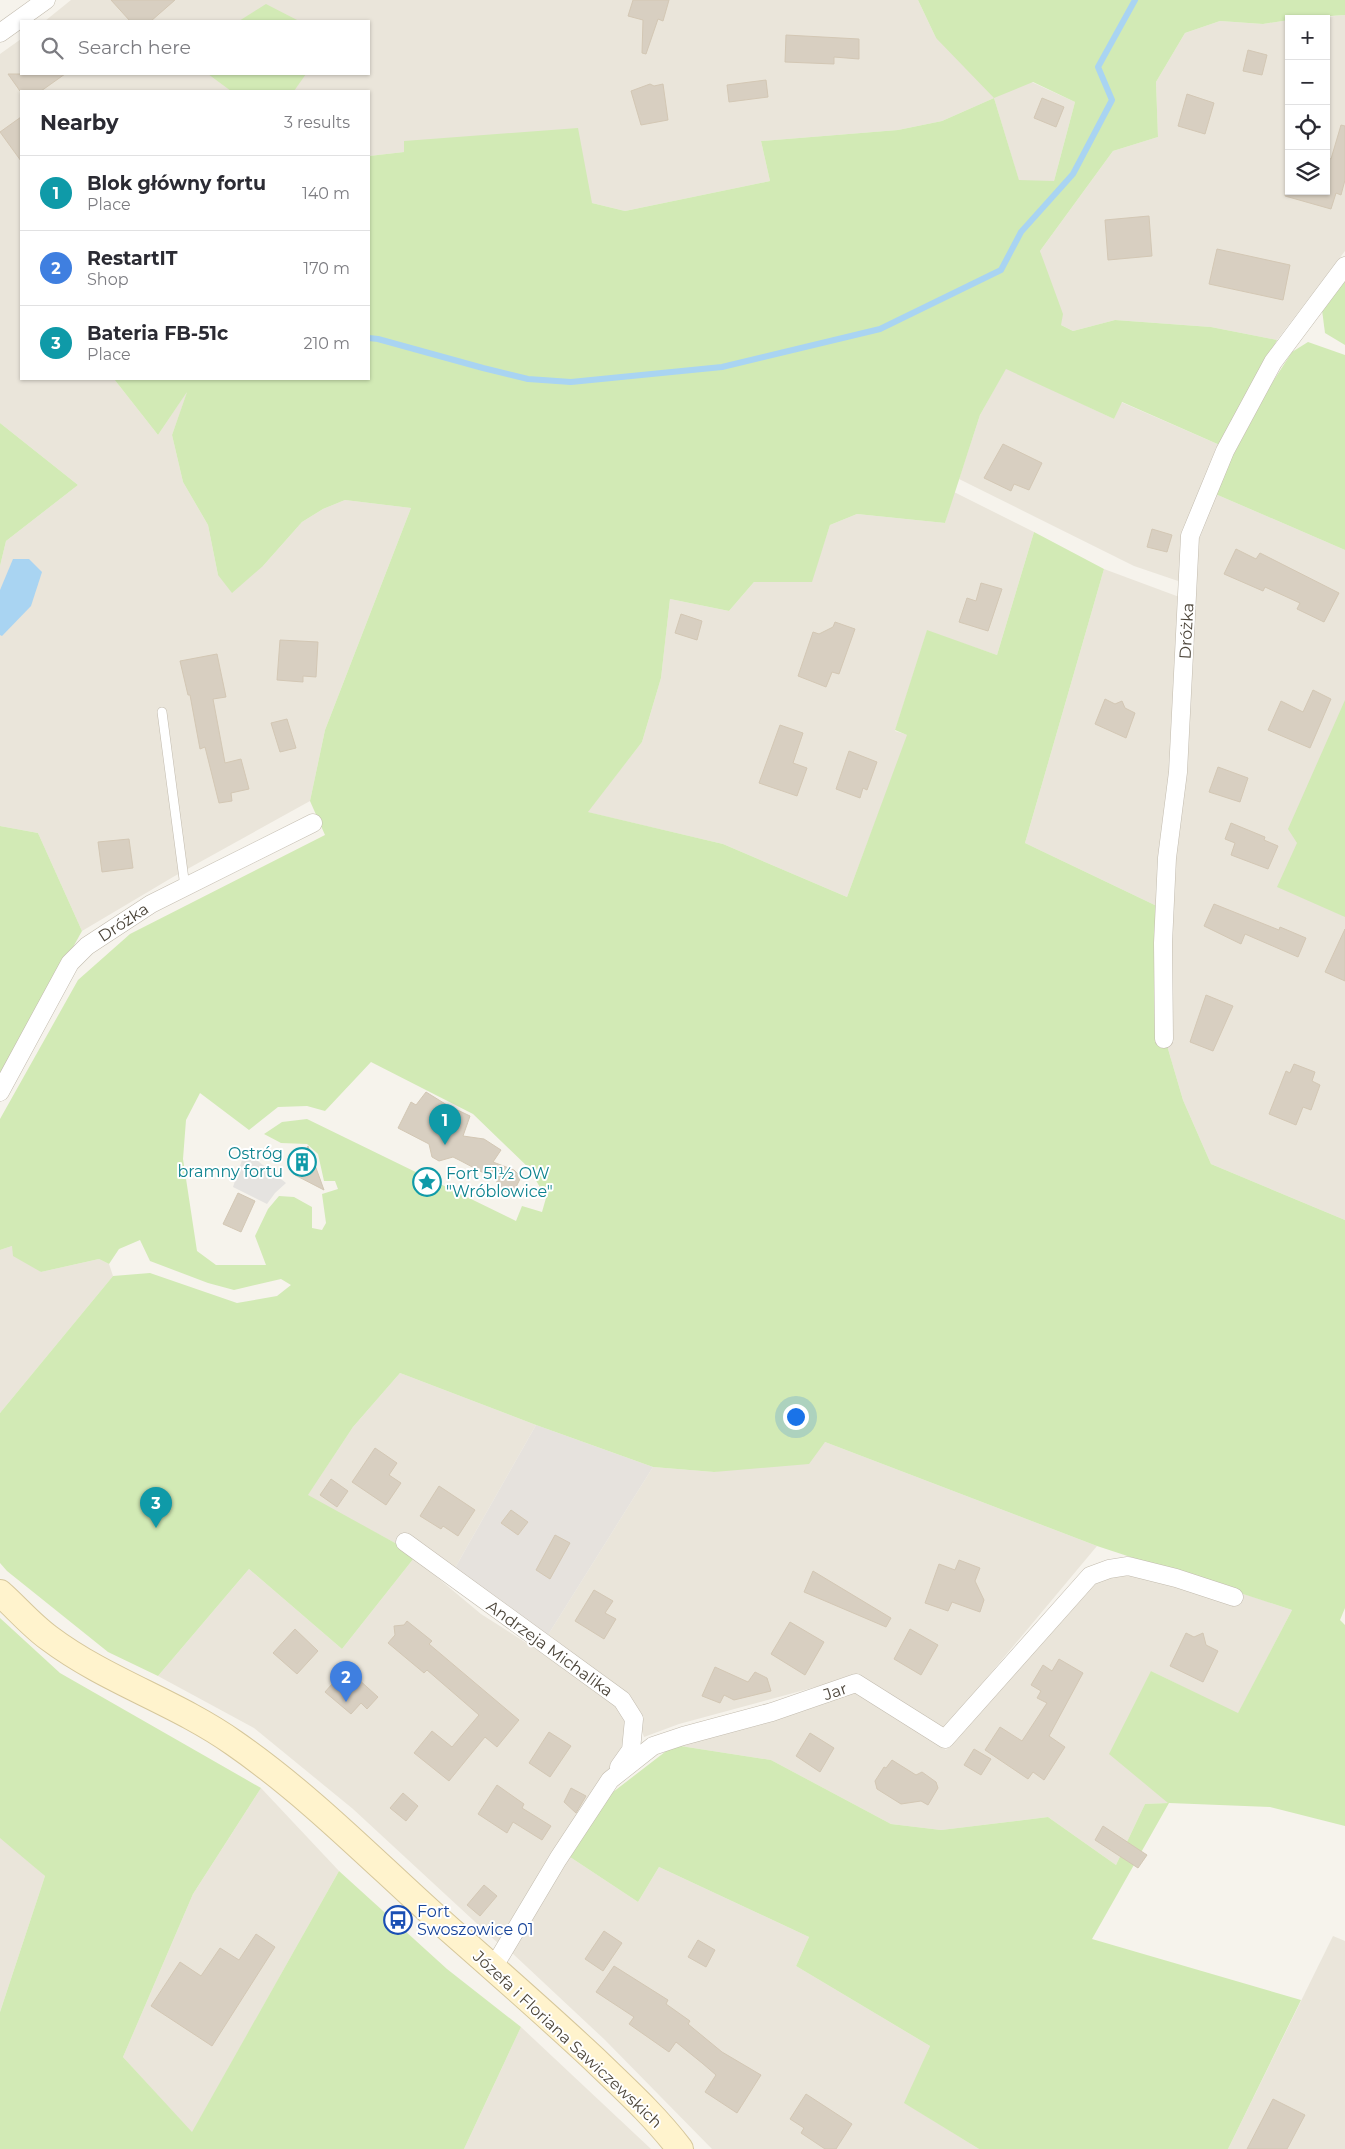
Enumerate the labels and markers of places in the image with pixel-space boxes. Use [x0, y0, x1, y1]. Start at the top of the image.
pin: 1 [429, 1104, 461, 1145]
place label: Ostróg bramny fortu [177, 1144, 283, 1181]
building icon: Ostróg bramny fortu [287, 1147, 317, 1177]
place label: Fort 51½ OW "Wróblowice" [446, 1164, 553, 1201]
place icon: Fort 51½ OW "Wróblowice" [412, 1167, 442, 1197]
pin: 3 [140, 1487, 172, 1528]
pin: 2 [330, 1661, 362, 1702]
place label: Fort Swoszowice 01 [417, 1902, 534, 1939]
bus stop icon: Fort Swoszowice 01 [383, 1905, 413, 1935]

